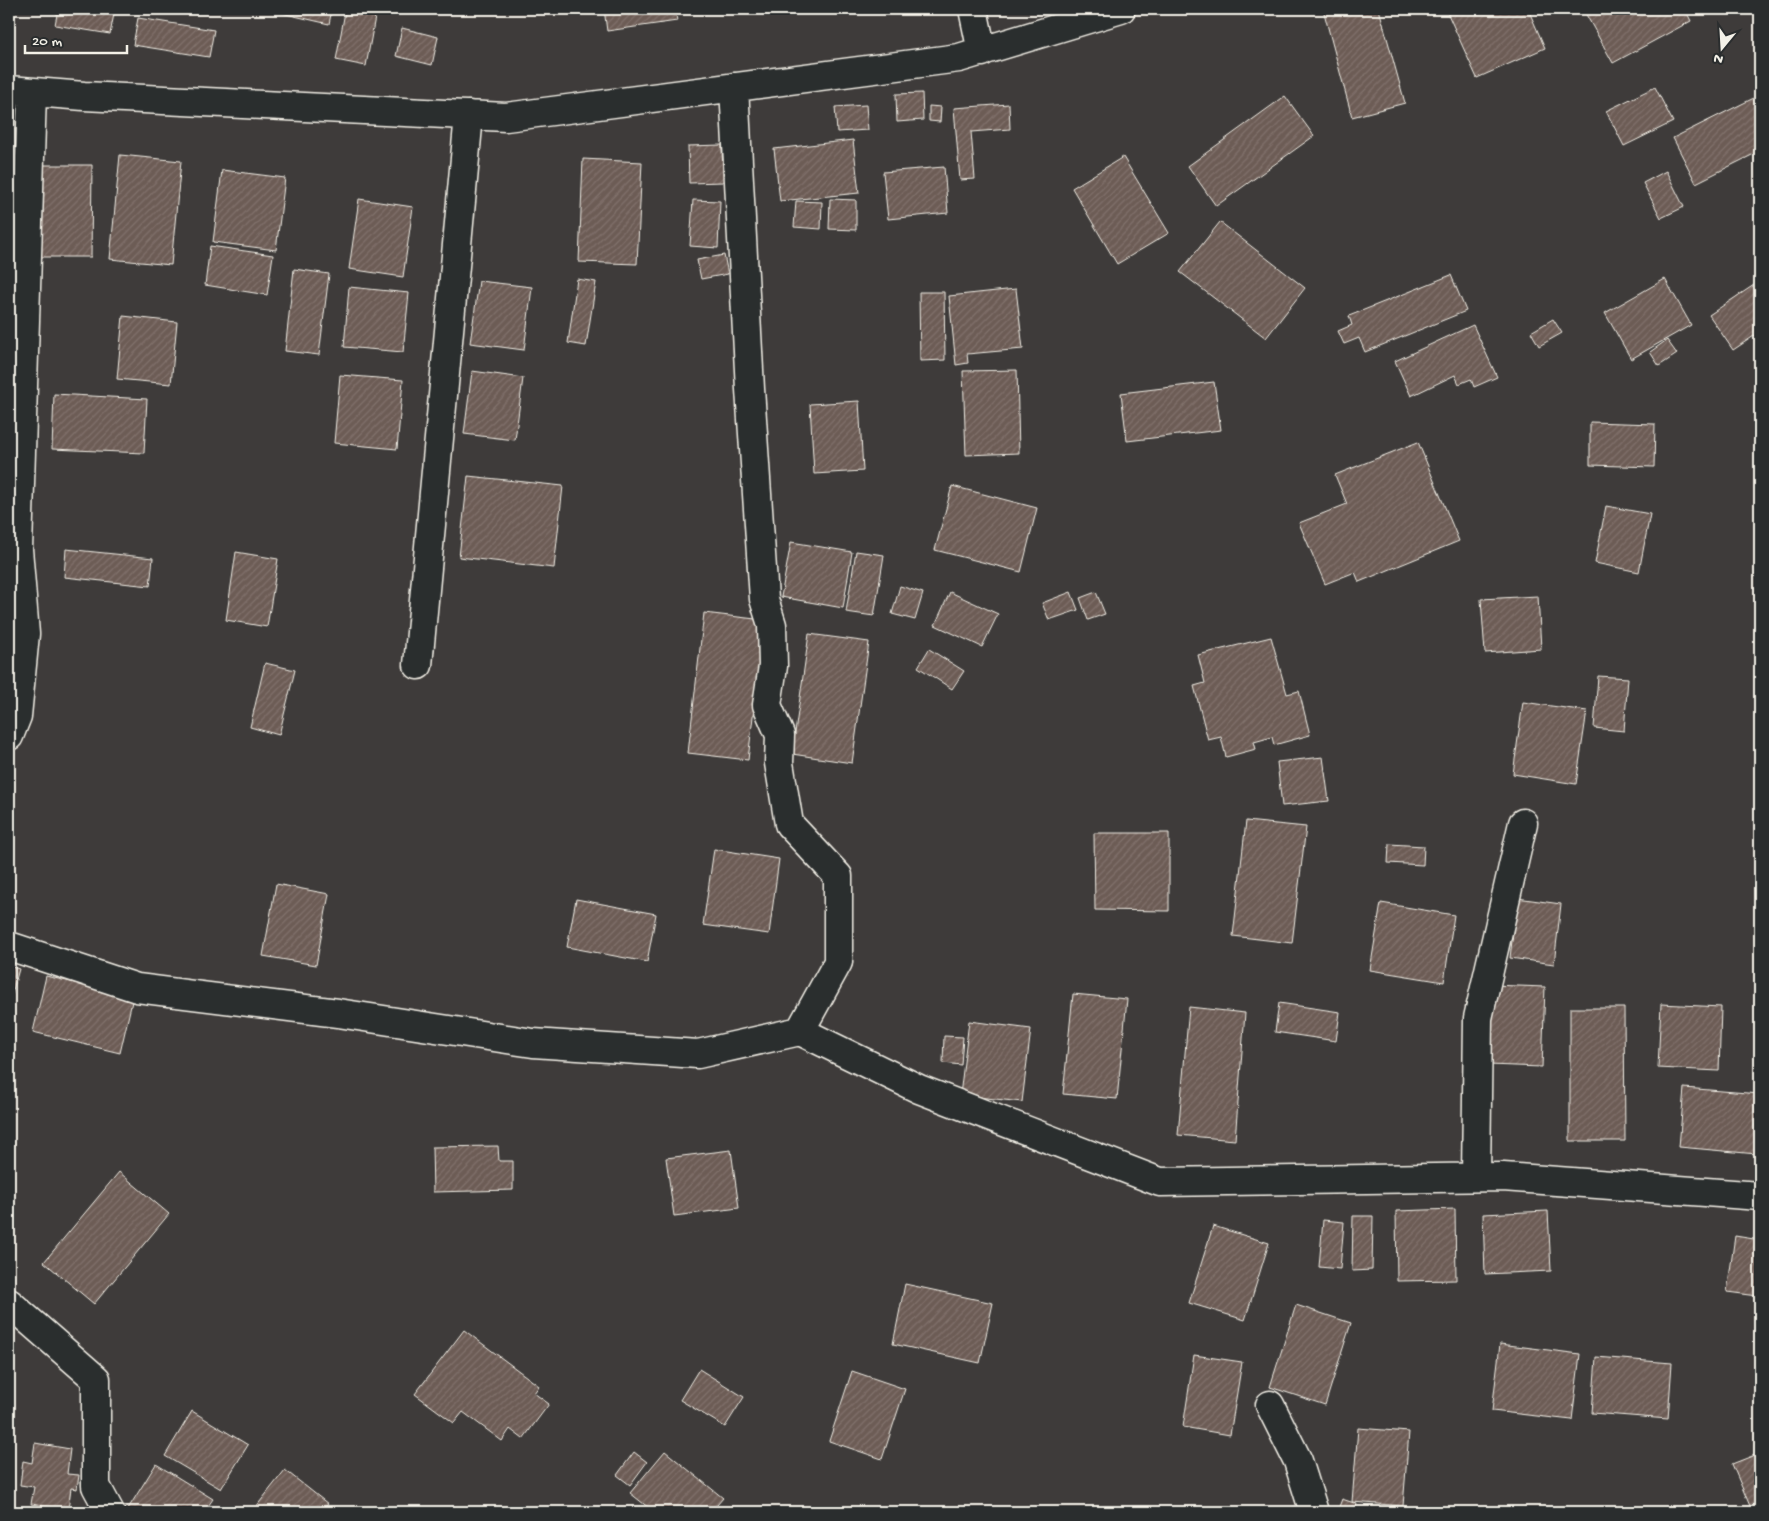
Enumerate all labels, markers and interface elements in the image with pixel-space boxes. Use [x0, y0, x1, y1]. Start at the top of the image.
scale bar [25, 22, 128, 54]
north arrow [1696, 22, 1746, 72]
text: 20 m [32, 33, 62, 51]
text: N [1712, 48, 1726, 67]

